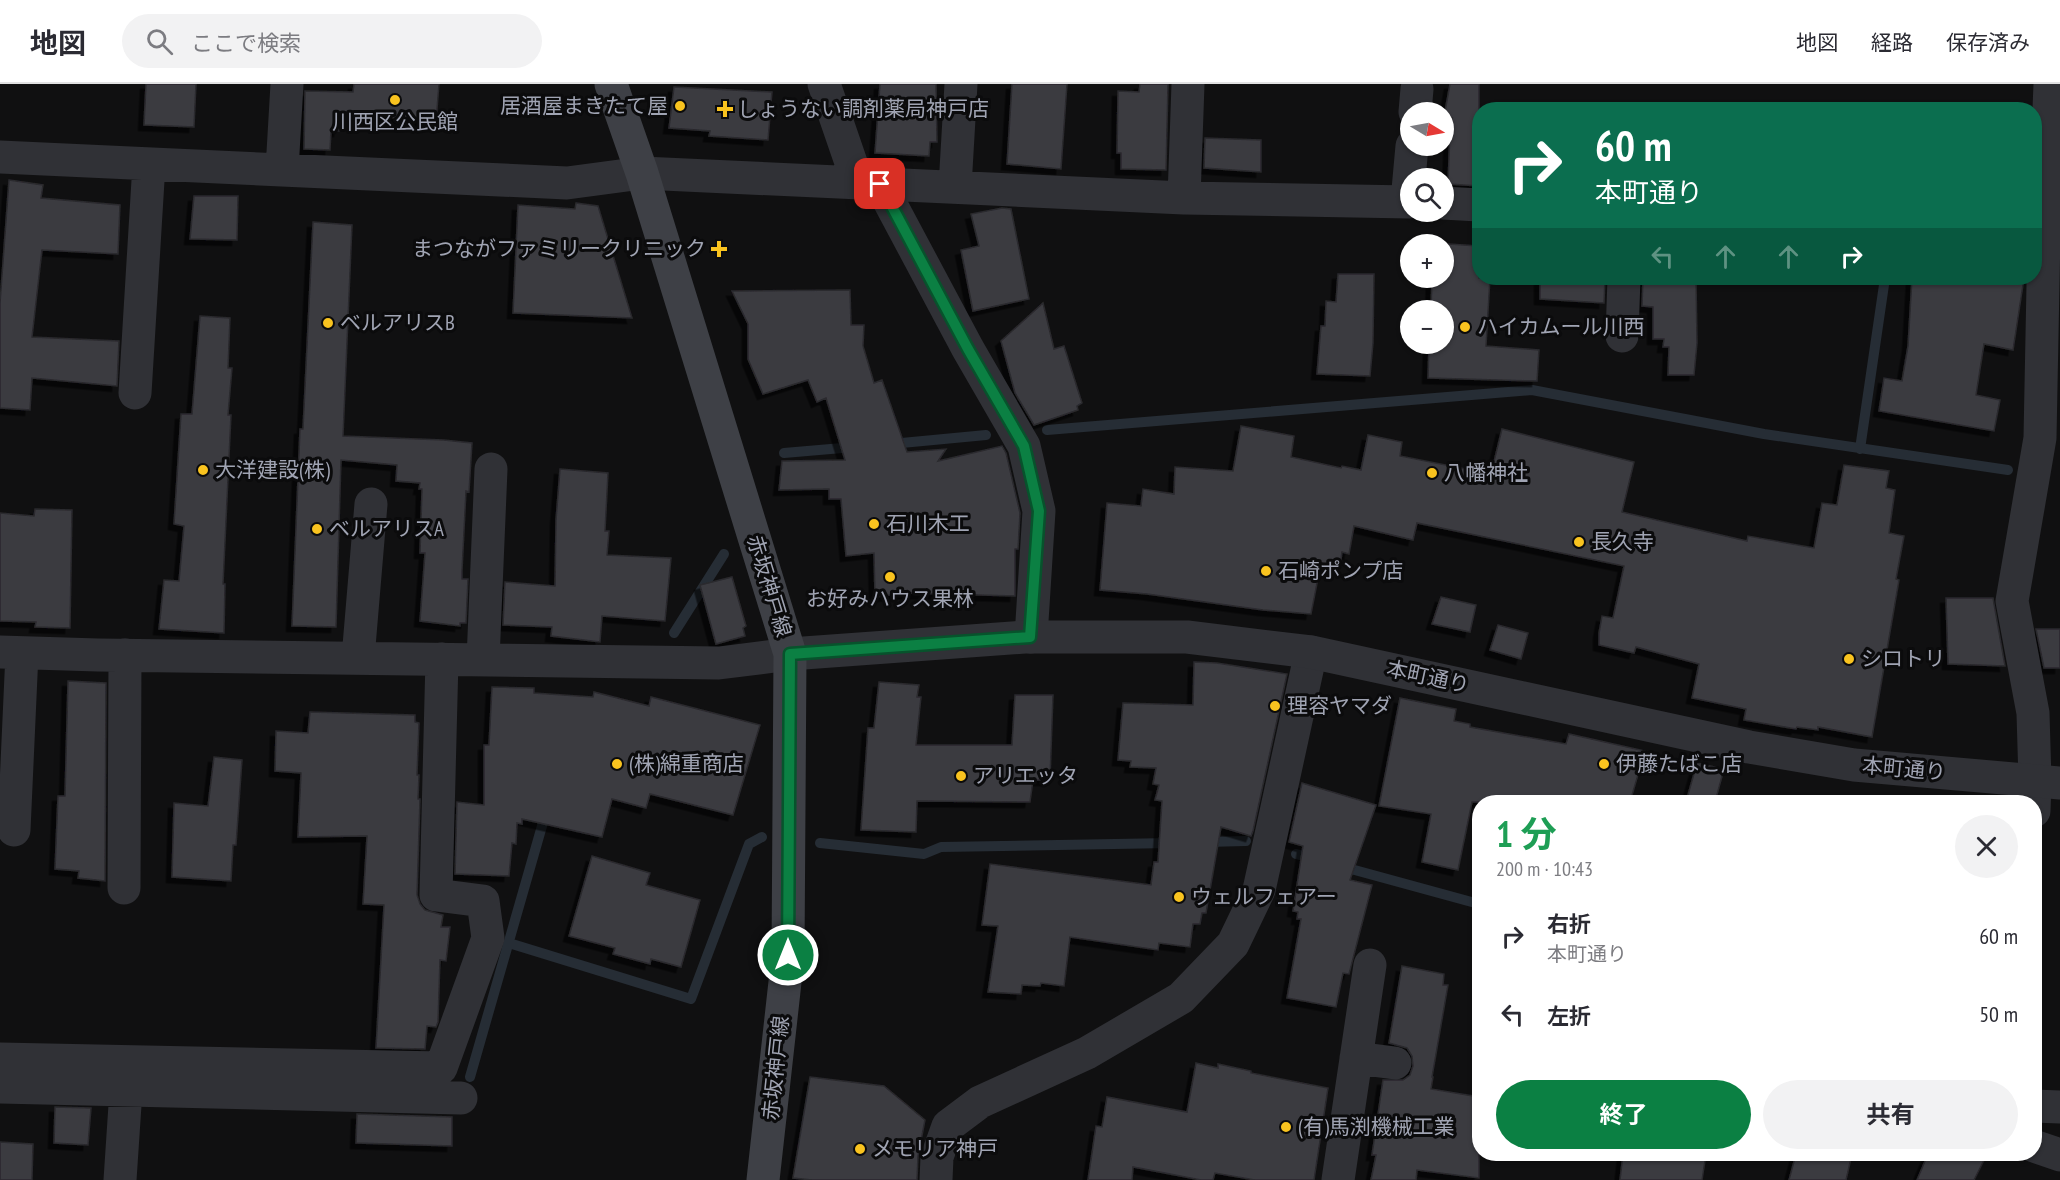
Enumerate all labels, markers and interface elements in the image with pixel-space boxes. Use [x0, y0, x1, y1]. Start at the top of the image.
search box [122, 14, 542, 68]
text: 地図 [30, 24, 86, 61]
icon: search [143, 25, 176, 58]
text: ここで検索 [191, 29, 301, 57]
text: 地図 [1796, 29, 1838, 56]
text: 経路 [1871, 29, 1913, 56]
text: 保存済み [1946, 29, 2030, 56]
place label: 居酒屋まきたて屋 [500, 92, 668, 119]
marker: 川西区公民館 [388, 93, 402, 107]
place label: しょうない調剤薬局神戸店 [737, 95, 989, 122]
marker: 居酒屋まきたて屋 [673, 99, 687, 113]
marker: しょうない調剤薬局神戸店 [718, 102, 732, 116]
north arrow [1400, 102, 1454, 156]
map controls [1400, 102, 1454, 354]
place label: 川西区公民館 [332, 108, 458, 135]
text: 60 m [1595, 118, 1672, 173]
icon: right [1496, 126, 1574, 204]
pin [854, 158, 905, 209]
icon: arrive [863, 167, 896, 200]
button: search [1400, 168, 1454, 222]
text: 本町通り [1595, 175, 1703, 209]
button: + [1400, 234, 1454, 288]
place label: まつながファミリークリニック [412, 235, 706, 262]
marker: まつながファミリークリニック [710, 240, 728, 258]
icon: left [1646, 240, 1679, 273]
icon: ahead [1709, 240, 1742, 273]
icon: ahead [1772, 240, 1805, 273]
icon: right [1835, 240, 1868, 273]
button: − [1400, 300, 1454, 354]
place label: ベルアリスB [340, 309, 455, 336]
place label: ハイカムール川西 [1477, 313, 1645, 340]
marker: ベルアリスB [321, 316, 335, 330]
marker: ハイカムール川西 [1458, 320, 1472, 334]
place label: 大洋建設(株) [215, 456, 330, 483]
place label: 八幡神社 [1444, 459, 1528, 486]
marker: 大洋建設(株) [196, 463, 210, 477]
marker: 八幡神社 [1425, 466, 1439, 480]
place label: 石川木工 [886, 510, 970, 537]
place label: ベルアリスA [329, 515, 444, 542]
marker: 石川木工 [867, 517, 881, 531]
marker: ベルアリスA [310, 522, 324, 536]
place label: 長久寺 [1591, 528, 1654, 555]
street label: 赤坂神戸線 [741, 532, 798, 640]
marker: 長久寺 [1572, 535, 1586, 549]
place label: 石崎ポンプ店 [1278, 557, 1403, 584]
marker: 石崎ポンプ店 [1259, 564, 1273, 578]
marker: お好みハウス果林 [883, 570, 897, 584]
place label: お好みハウス果林 [806, 585, 974, 612]
place label: シロトリ [1861, 645, 1945, 672]
marker: シロトリ [1842, 652, 1856, 666]
street label: 本町通り [1384, 655, 1472, 698]
place label: 理容ヤマダ [1287, 692, 1392, 719]
marker: 理容ヤマダ [1268, 699, 1282, 713]
place label: (株)綿重商店 [629, 750, 744, 777]
place label: 伊藤たばこ店 [1616, 750, 1742, 777]
street label: 本町通り [1861, 751, 1947, 786]
marker: (株)綿重商店 [610, 757, 624, 771]
marker: 伊藤たばこ店 [1597, 757, 1611, 771]
place label: アリエッタ [973, 762, 1078, 789]
marker: アリエッタ [954, 769, 968, 783]
text: 1 分 [1496, 810, 1557, 857]
button: close [1955, 815, 2018, 878]
text: 200 m · 10:43 [1496, 856, 1593, 882]
place label: ウェルフェアー [1191, 883, 1337, 910]
marker: ウェルフェアー [1172, 890, 1186, 904]
text: 右折 [1547, 910, 1591, 938]
icon: right [1496, 920, 1529, 953]
text: 60 m [1979, 922, 2018, 950]
position arrow [756, 923, 820, 987]
text: 本町通り [1547, 941, 1627, 967]
icon: left [1496, 998, 1529, 1031]
text: 50 m [1979, 1000, 2018, 1028]
text: 左折 [1547, 1002, 1591, 1030]
street label: 赤坂神戸線 [757, 1014, 794, 1122]
button: 終了 [1496, 1080, 1751, 1149]
button: 共有 [1763, 1080, 2018, 1149]
place label: (有)馬渕機械工業 [1298, 1113, 1455, 1140]
marker: (有)馬渕機械工業 [1279, 1120, 1293, 1134]
place label: メモリア神戸 [872, 1135, 998, 1162]
marker: メモリア神戸 [853, 1142, 867, 1156]

